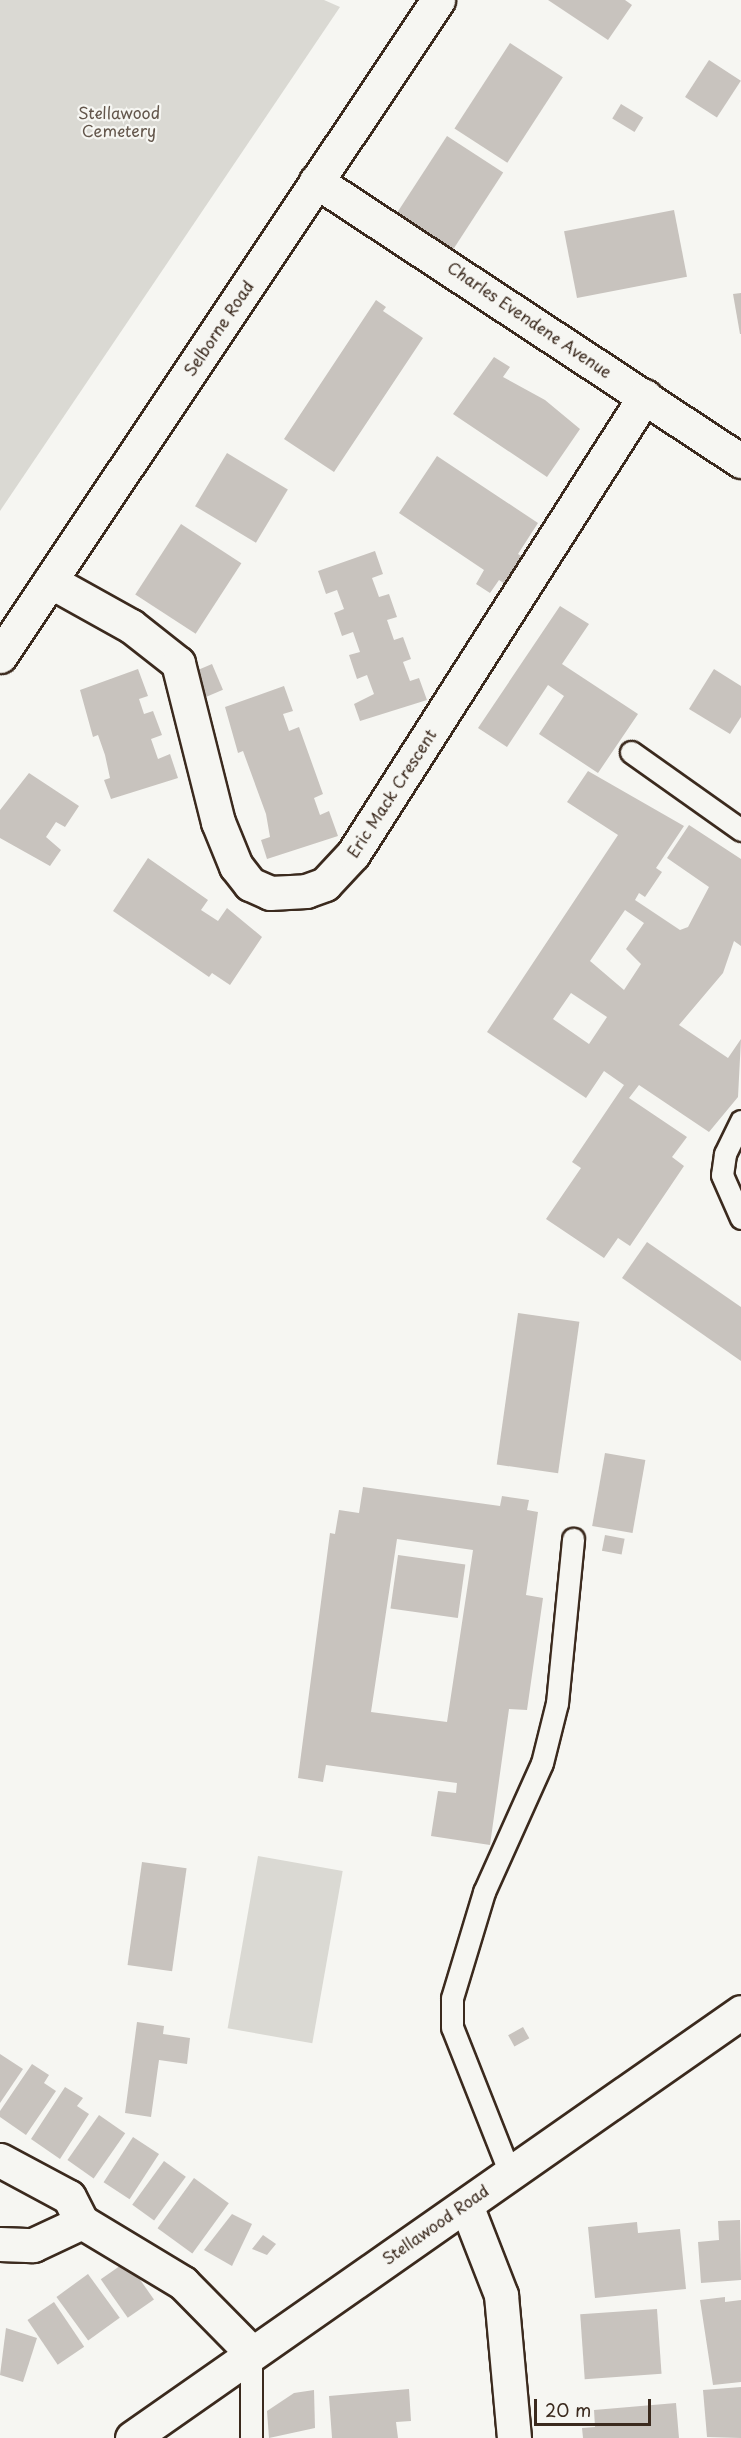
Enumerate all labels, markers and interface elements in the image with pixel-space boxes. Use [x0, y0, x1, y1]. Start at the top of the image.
park label: Stellawood Cemetery [78, 102, 160, 140]
street label: Charles Evendene Avenue [444, 257, 616, 381]
street label: Selborne Road [179, 276, 257, 380]
street label: Eric Mack Crescent [342, 725, 440, 861]
street label: Stellawood Road [378, 2180, 492, 2268]
scale bar [537, 2387, 654, 2425]
text: 20 m [545, 2396, 591, 2423]

